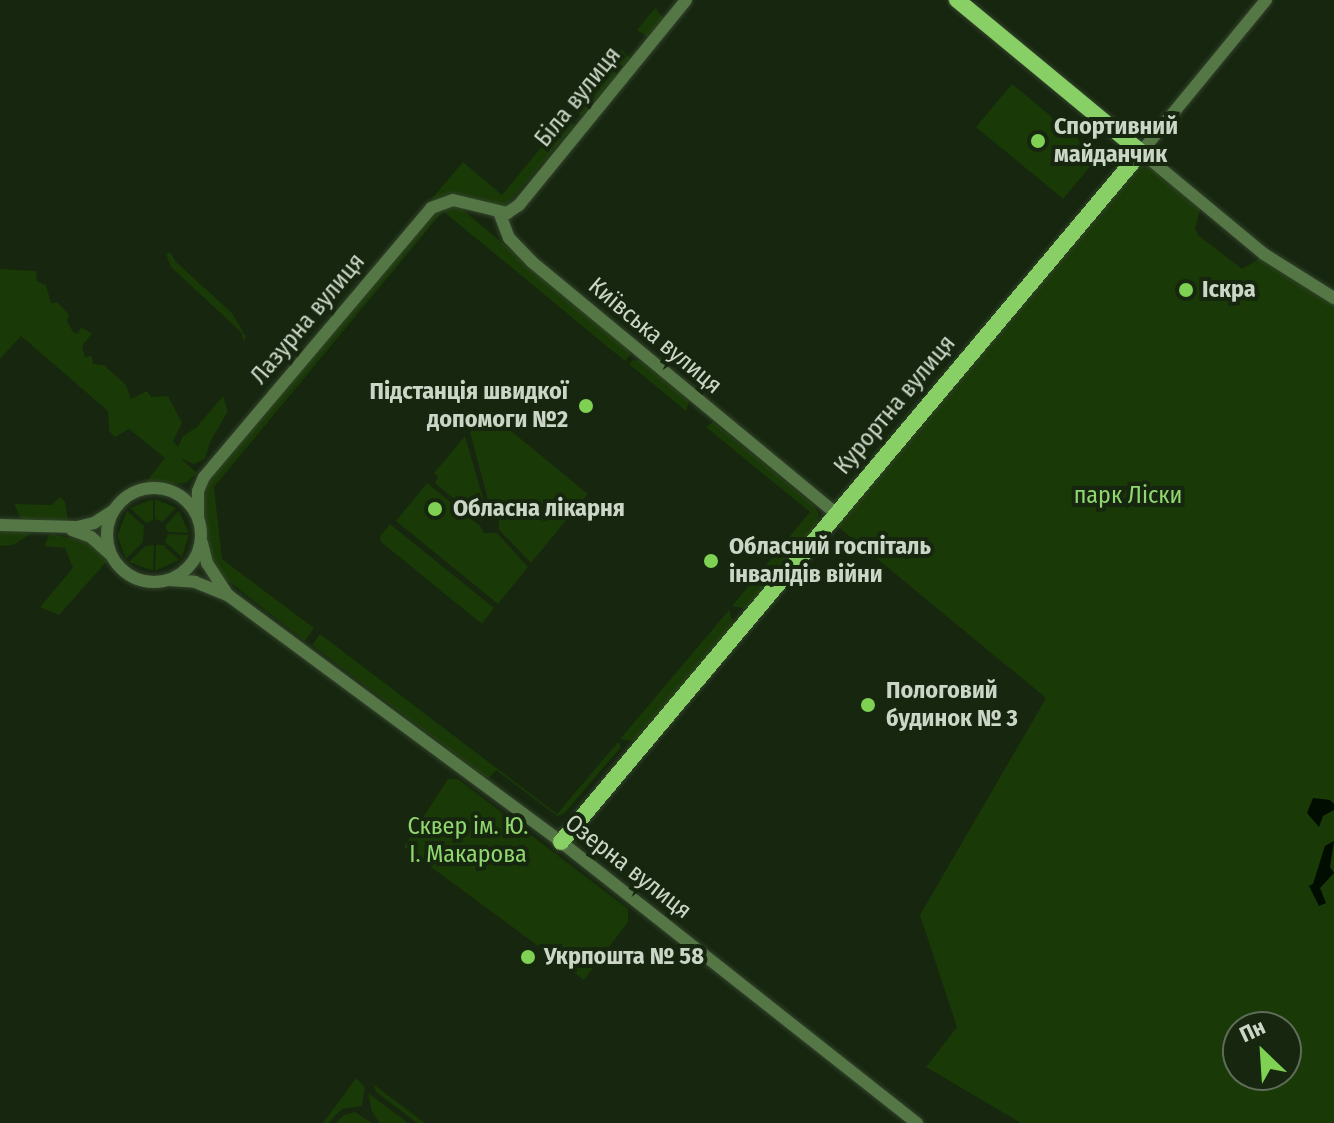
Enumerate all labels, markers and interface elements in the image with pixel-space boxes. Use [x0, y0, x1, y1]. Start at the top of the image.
street label: Біла вулиця [529, 41, 627, 153]
place label: Спортивний майданчик [1054, 113, 1178, 169]
marker: Спортивний майданчик [1029, 132, 1047, 150]
street label: Лазурна вулиця [245, 248, 371, 390]
street label: Київська вулиця [582, 272, 728, 400]
place label: Іскра [1202, 276, 1256, 304]
marker: Іскра [1177, 281, 1195, 299]
street label: Курортна вулиця [828, 330, 962, 480]
place label: Підстанція швидкої допомоги №2 [369, 378, 568, 434]
marker: Підстанція швидкої допомоги №2 [575, 395, 597, 417]
park label: парк Ліски [1074, 482, 1182, 510]
place label: Обласна лікарня [453, 495, 625, 523]
marker: Обласна лікарня [424, 498, 446, 520]
place label: Обласний госпіталь інвалідів війни [729, 533, 931, 589]
marker: Обласний госпіталь інвалідів війни [700, 550, 722, 572]
place label: Пологовий будинок № 3 [886, 677, 1018, 733]
marker: Пологовий будинок № 3 [857, 694, 879, 716]
street label: Озерна вулиця [559, 809, 697, 925]
park label: Сквер ім. Ю. І. Макарова [408, 813, 528, 869]
place label: Укрпошта № 58 [544, 943, 704, 971]
marker: Укрпошта № 58 [519, 948, 537, 966]
north arrow [1222, 1011, 1302, 1091]
text: Пн [1235, 1013, 1269, 1048]

